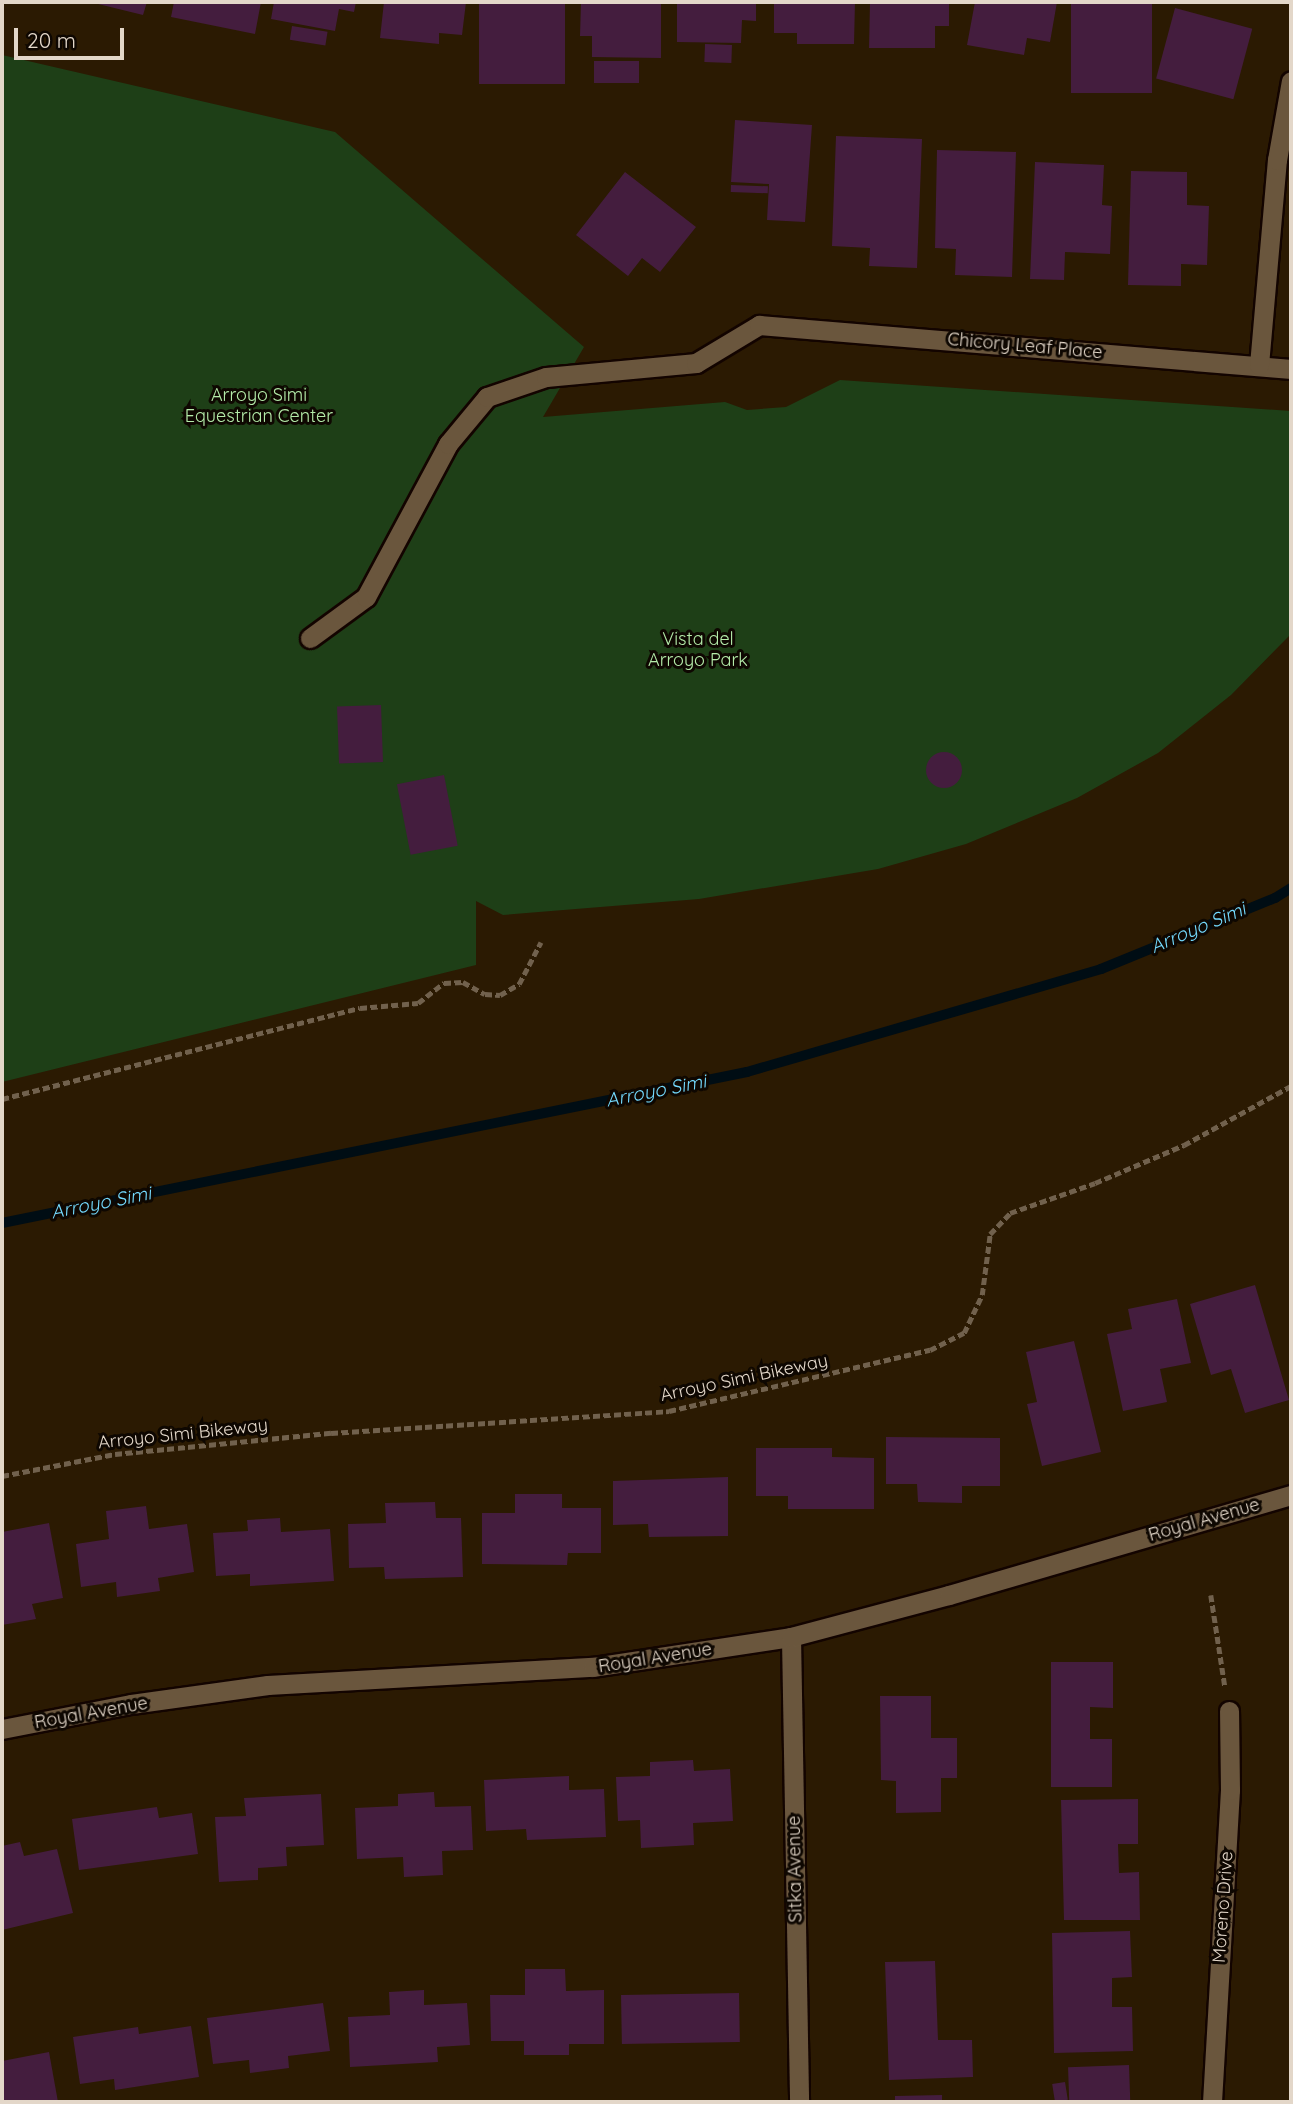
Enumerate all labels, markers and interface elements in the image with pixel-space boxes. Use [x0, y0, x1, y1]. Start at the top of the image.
scale bar [18, 14, 128, 58]
text: 20 m [27, 27, 76, 53]
street label: Chicory Leaf Place [947, 328, 1103, 364]
park label: Arroyo Simi Equestrian Center [185, 385, 333, 428]
park label: Vista del Arroyo Park [648, 629, 748, 672]
water label: Arroyo Simi [1147, 898, 1249, 958]
water label: Arroyo Simi [604, 1070, 708, 1112]
water label: Arroyo Simi [49, 1182, 153, 1224]
street label: Arroyo Simi Bikeway [658, 1350, 830, 1406]
street label: Arroyo Simi Bikeway [97, 1414, 269, 1454]
street label: Royal Avenue [1146, 1494, 1262, 1546]
street label: Royal Avenue [597, 1638, 713, 1678]
street label: Royal Avenue [33, 1692, 149, 1734]
street label: Sitka Avenue [783, 1815, 807, 1923]
street label: Moreno Drive [1208, 1850, 1238, 1964]

